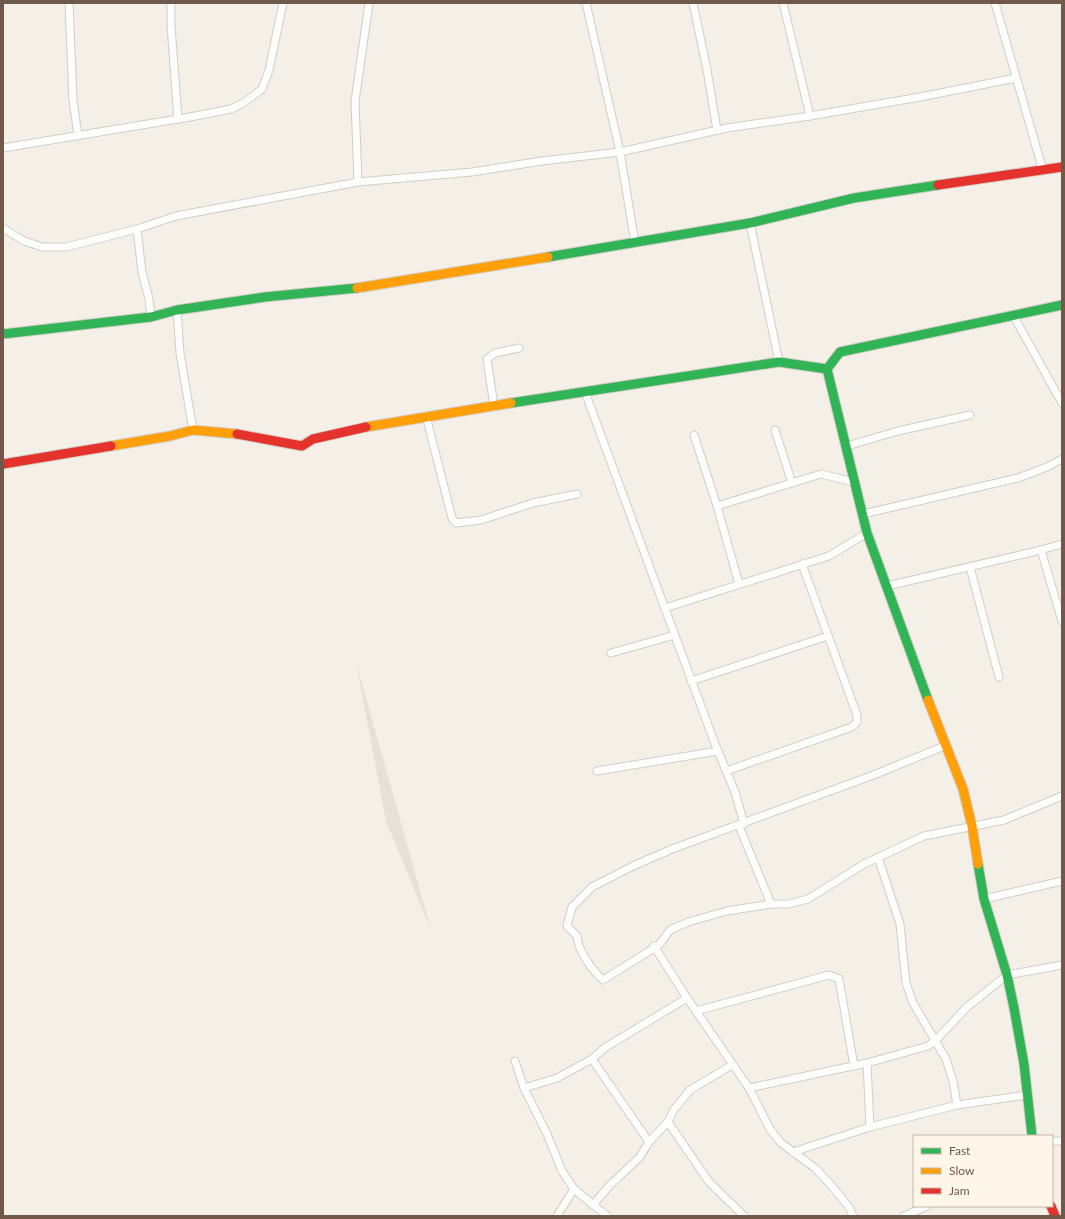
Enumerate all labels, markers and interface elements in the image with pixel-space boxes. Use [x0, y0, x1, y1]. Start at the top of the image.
legend [913, 1135, 1053, 1207]
text: Fast [949, 1143, 971, 1158]
text: Slow [949, 1163, 975, 1178]
text: Jam [949, 1183, 970, 1198]

